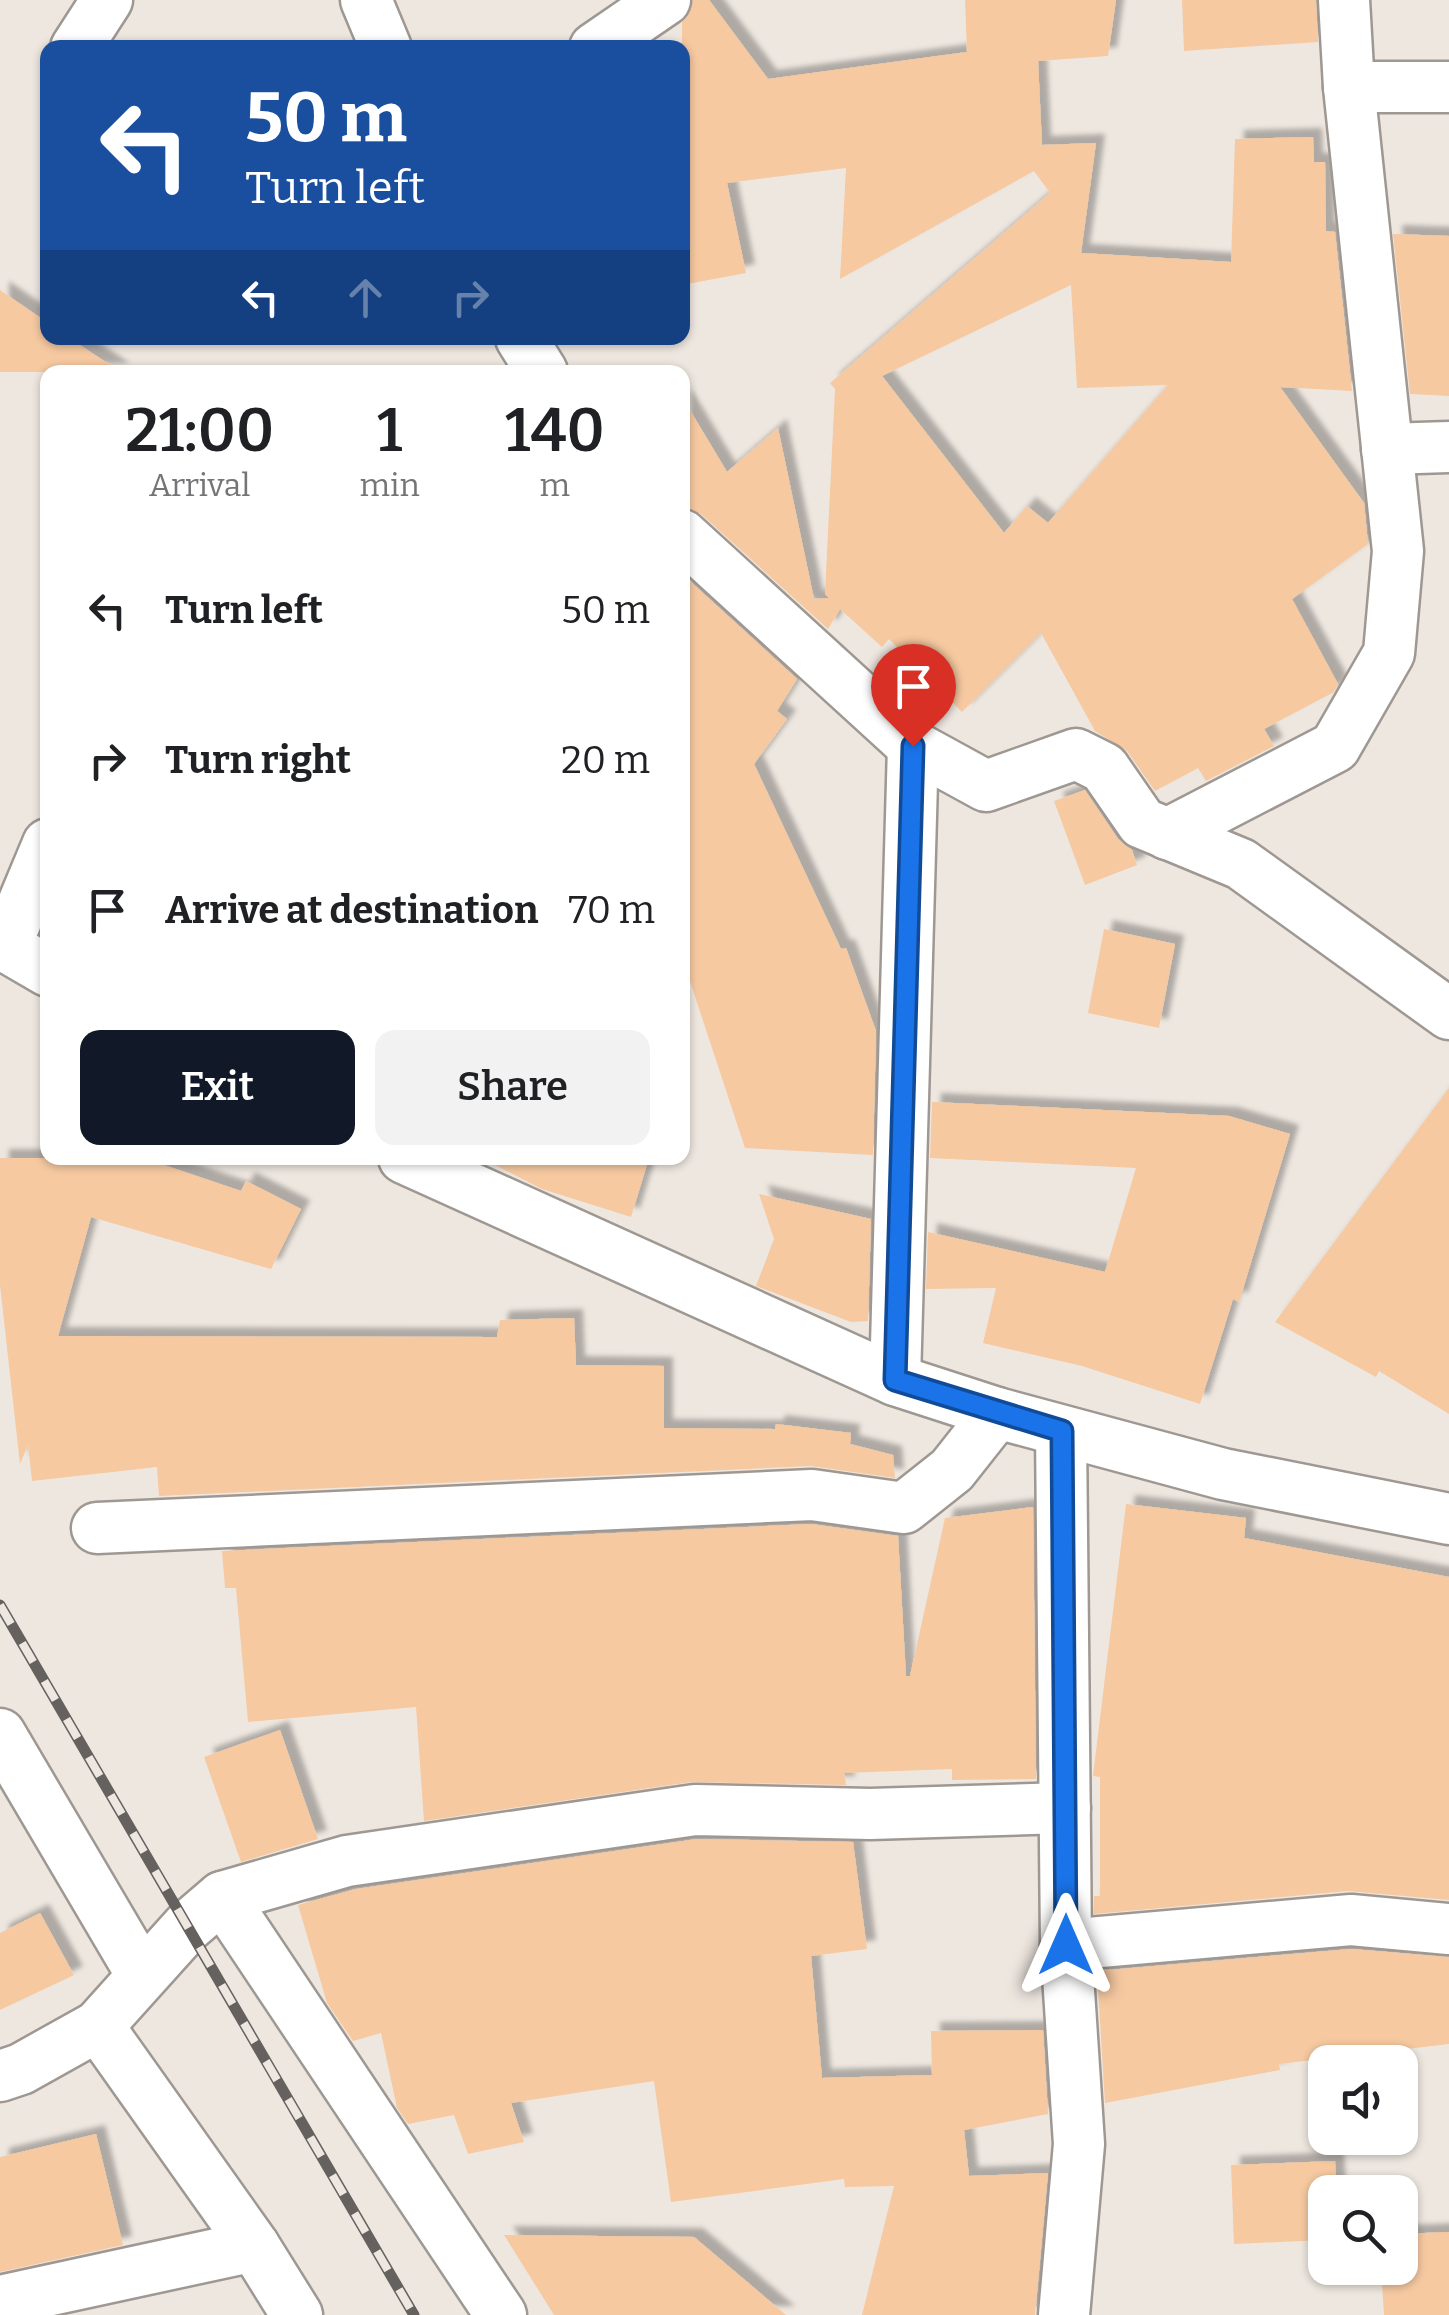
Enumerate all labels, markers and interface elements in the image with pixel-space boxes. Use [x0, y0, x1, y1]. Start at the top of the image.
text: 50 m [245, 76, 407, 160]
icon: left [80, 80, 210, 210]
text: Turn left [245, 161, 425, 215]
icon: left [233, 270, 288, 325]
icon: ahead [338, 270, 393, 325]
icon: right [443, 270, 498, 325]
text: 21:00 [125, 395, 274, 467]
text: 1 [377, 395, 402, 467]
text: 140 [505, 395, 605, 467]
text: Arrival [149, 466, 250, 504]
text: min [359, 466, 420, 504]
text: m [540, 466, 570, 504]
icon: left [80, 583, 135, 638]
text: Turn left [165, 587, 323, 633]
text: 50 m [561, 587, 650, 633]
pin [871, 644, 956, 747]
icon: arrive [886, 659, 941, 714]
icon: right [80, 733, 135, 788]
text: Turn right [165, 737, 351, 783]
text: 20 m [561, 737, 650, 783]
icon: arrive [80, 883, 135, 938]
text: Arrive at destination [165, 887, 538, 933]
text: 70 m [568, 887, 655, 933]
button: Exit [80, 1030, 355, 1145]
button: Share [375, 1030, 650, 1145]
position arrow [1014, 1893, 1118, 1997]
map controls [1308, 2045, 1418, 2285]
button: sound [1308, 2045, 1418, 2155]
button: search [1308, 2175, 1418, 2285]

